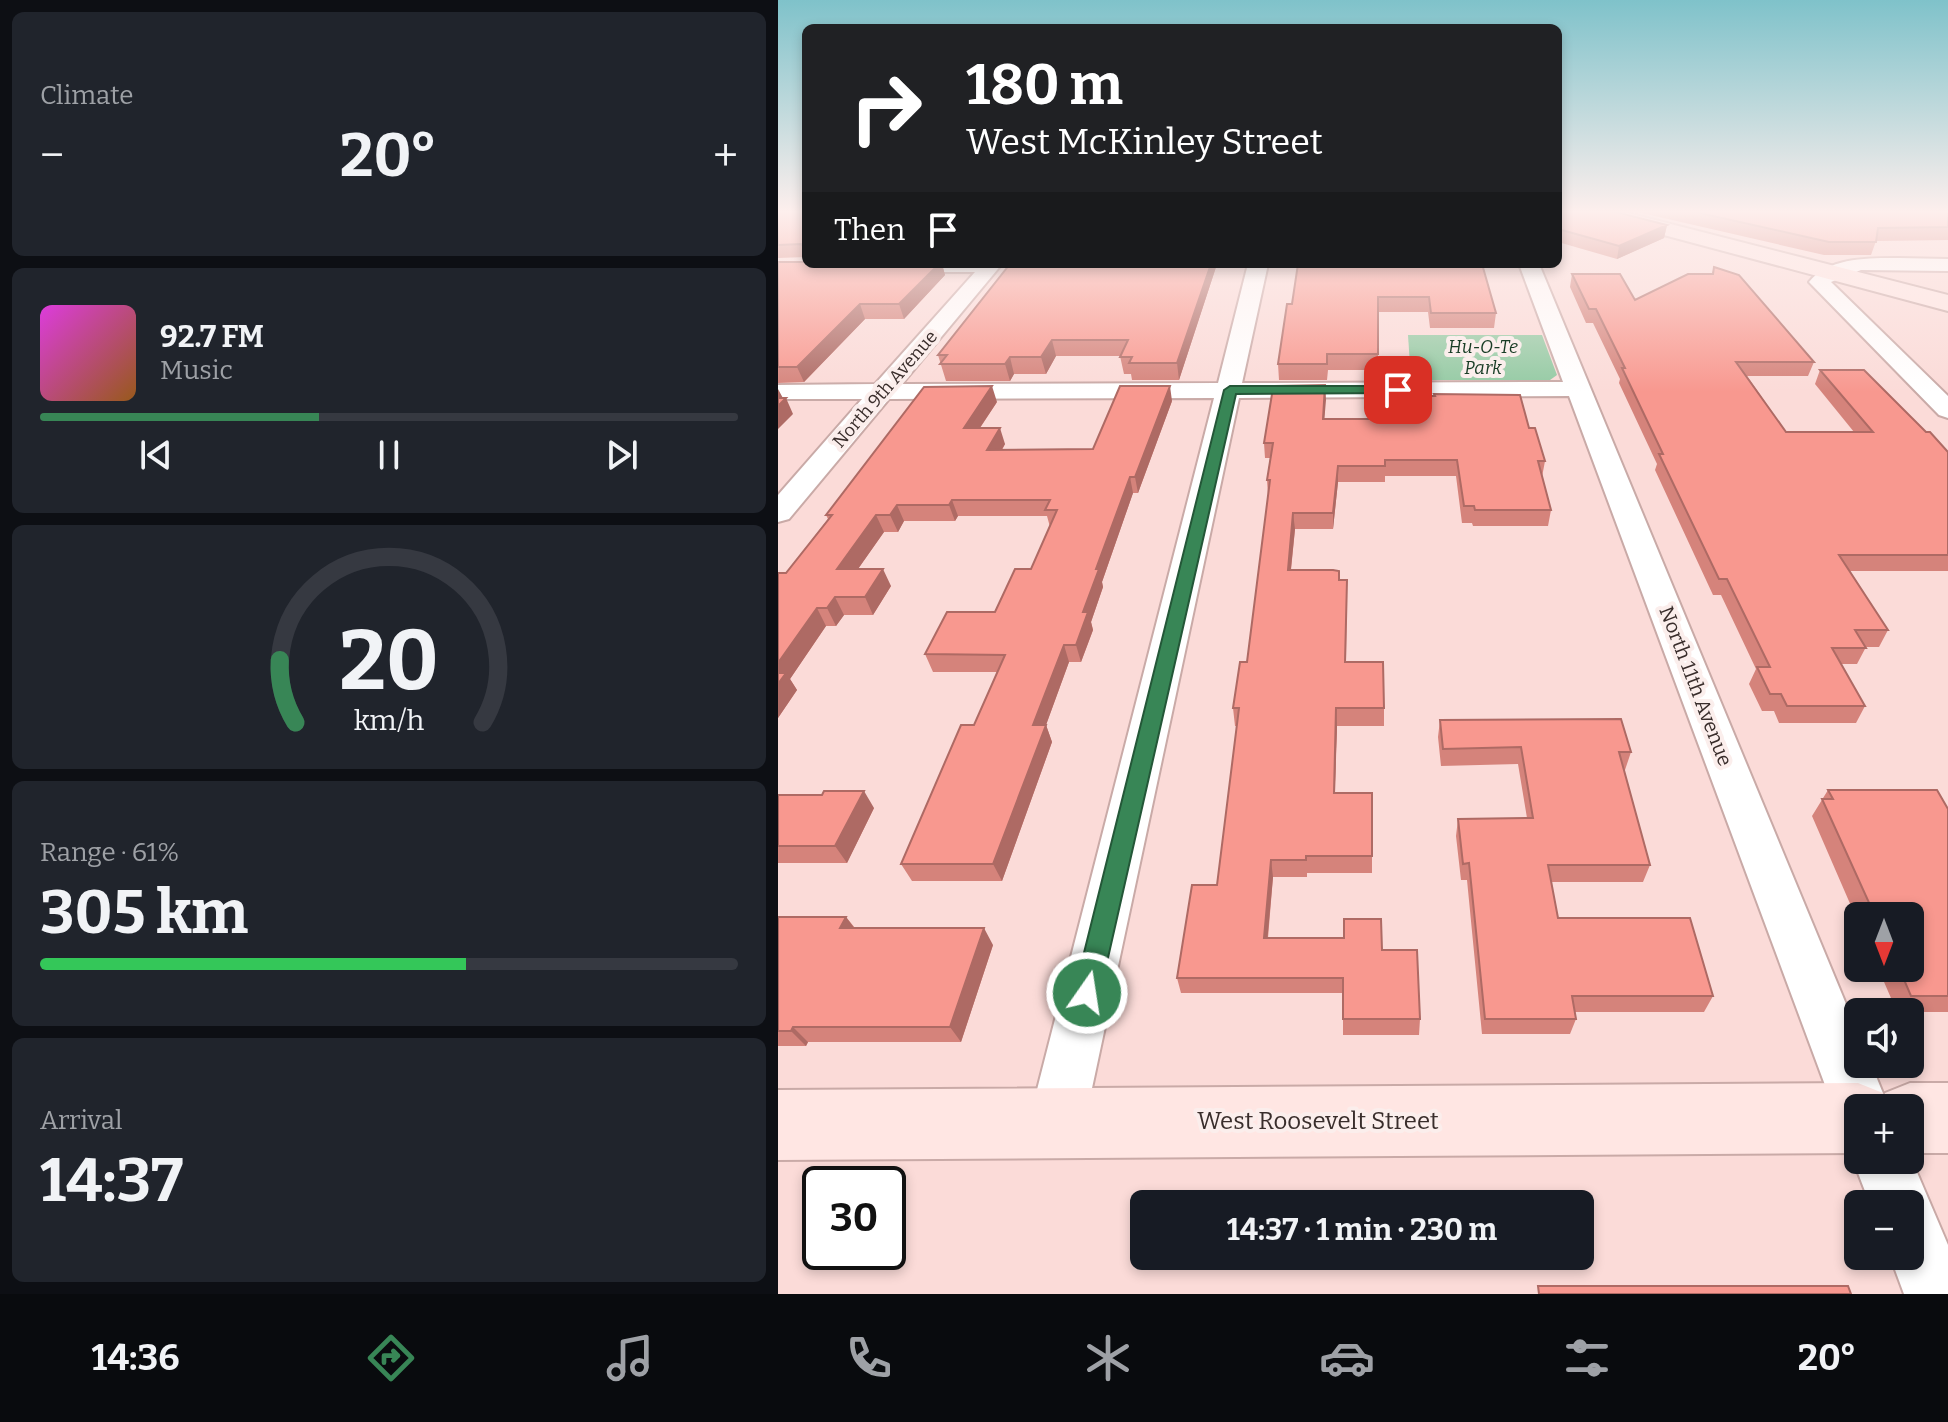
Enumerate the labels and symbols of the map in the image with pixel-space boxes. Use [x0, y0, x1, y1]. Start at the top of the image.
street label: North 9th Avenue [828, 326, 942, 452]
park label: Hu-O-Te Park [1448, 336, 1518, 379]
pin [1364, 356, 1432, 424]
street label: North 11th Avenue [1654, 603, 1738, 769]
north arrow [1844, 902, 1924, 982]
position arrow [1045, 951, 1129, 1035]
street label: West Roosevelt Street [1197, 1107, 1439, 1135]
speed limit sign: 30 [802, 1166, 906, 1270]

